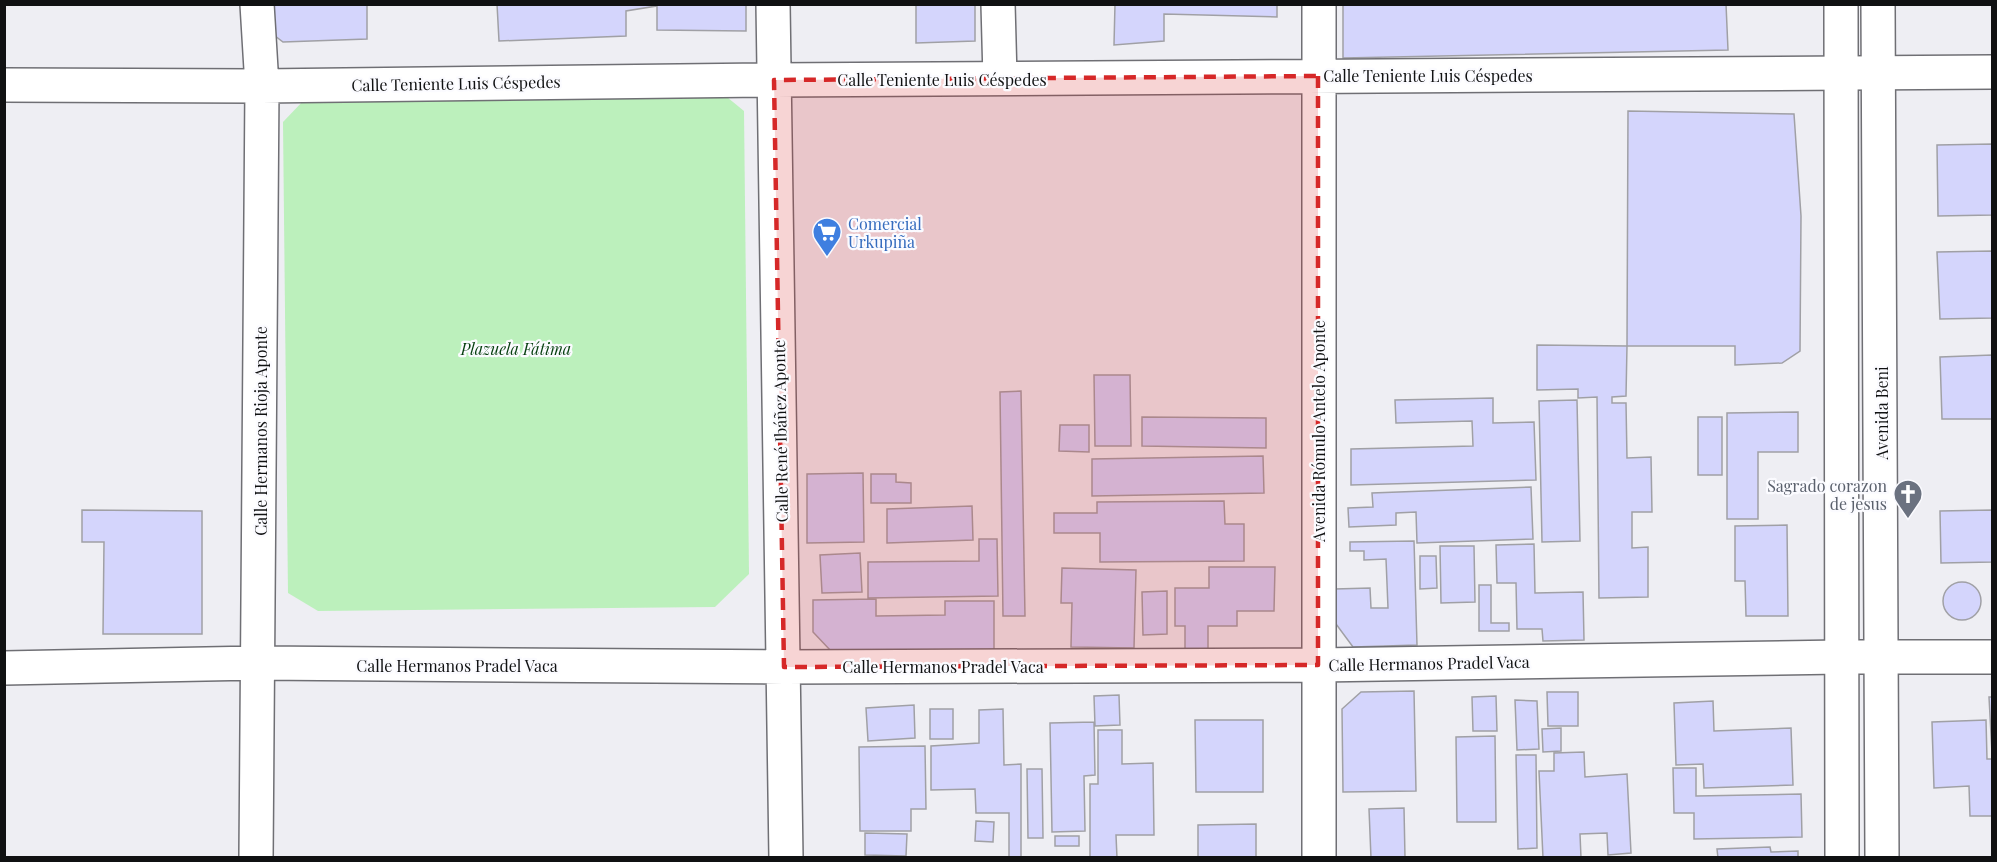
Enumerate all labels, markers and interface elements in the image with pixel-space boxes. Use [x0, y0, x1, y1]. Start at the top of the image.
street label: Calle Teniente Luis Céspedes [1323, 65, 1533, 86]
street label: Calle Teniente Luis Céspedes [837, 69, 1047, 90]
street label: Calle Teniente Luis Céspedes [351, 71, 561, 95]
place label: Comercial Urkupiña [848, 213, 922, 252]
supermarket icon: Comercial Urkupiña [811, 216, 843, 258]
street label: Avenida Rómulo Antelo Aponte [1308, 320, 1329, 543]
street label: Calle Hermanos Rioja Aponte [250, 326, 271, 536]
park label: Plazuela Fátima [460, 338, 571, 359]
street label: Calle René Ibáñez Aponte [768, 339, 792, 523]
street label: Avenida Beni [1871, 366, 1892, 461]
place label: Sagrado corazon de jesus [1767, 475, 1887, 514]
church icon: Sagrado corazon de jesus [1892, 478, 1924, 520]
street label: Calle Hermanos Pradel Vaca [1328, 651, 1530, 675]
street label: Calle Hermanos Pradel Vaca [356, 655, 558, 676]
street label: Calle Hermanos Pradel Vaca [842, 656, 1044, 677]

